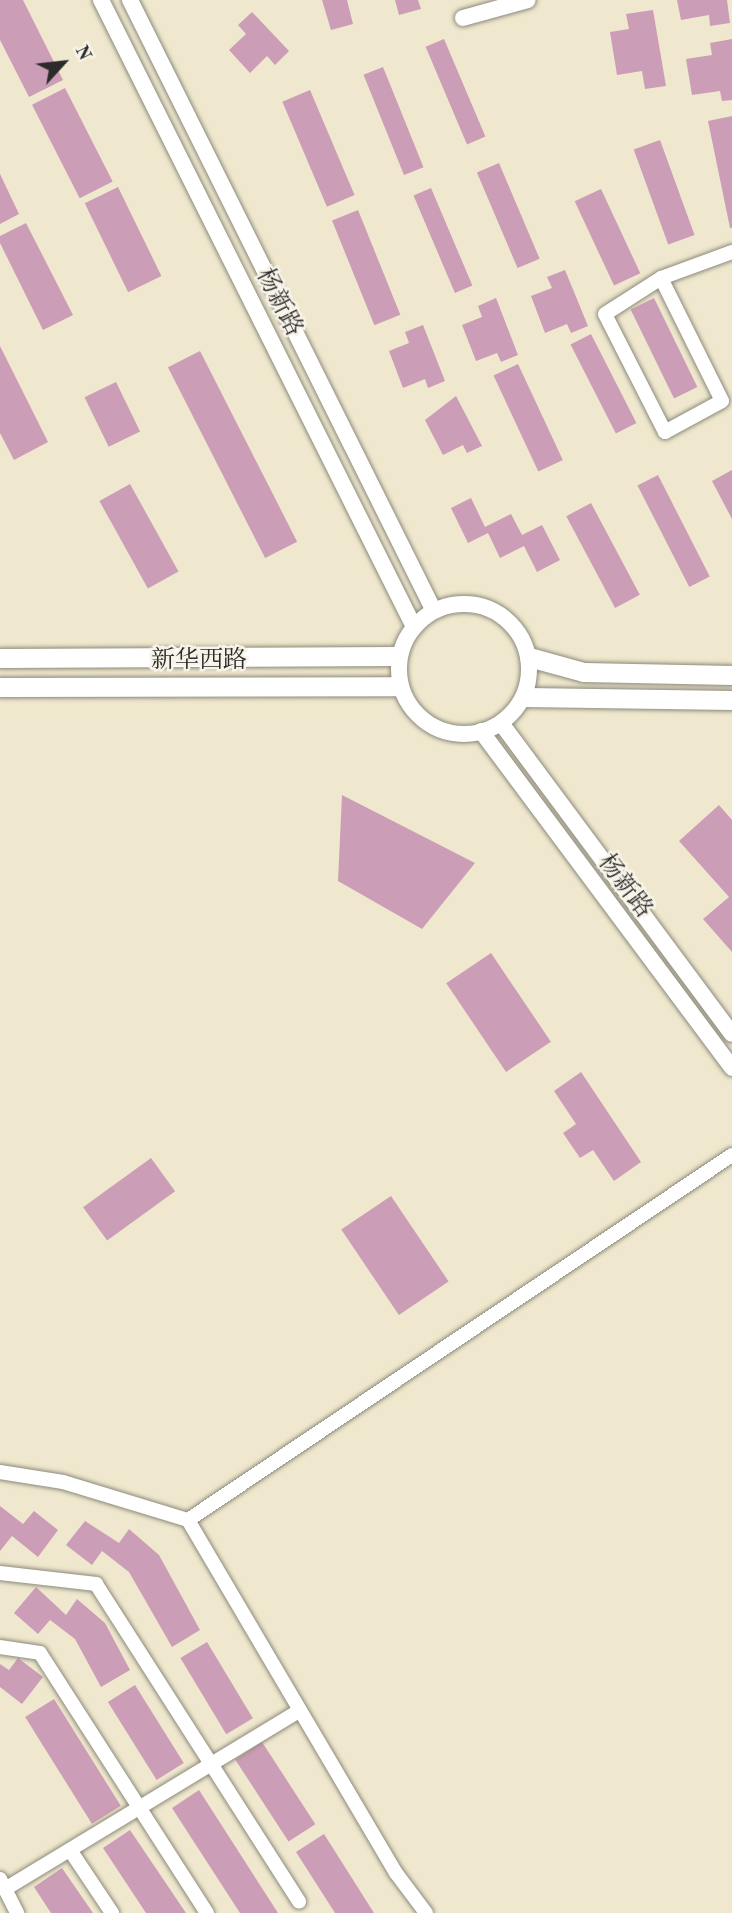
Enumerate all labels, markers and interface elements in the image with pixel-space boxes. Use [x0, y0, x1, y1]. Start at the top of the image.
north arrow [28, 28, 98, 98]
text: N [70, 42, 94, 64]
street label: 杨新路 [249, 264, 307, 342]
street label: 新华西路 [151, 648, 247, 676]
street label: 杨新路 [591, 850, 657, 924]

